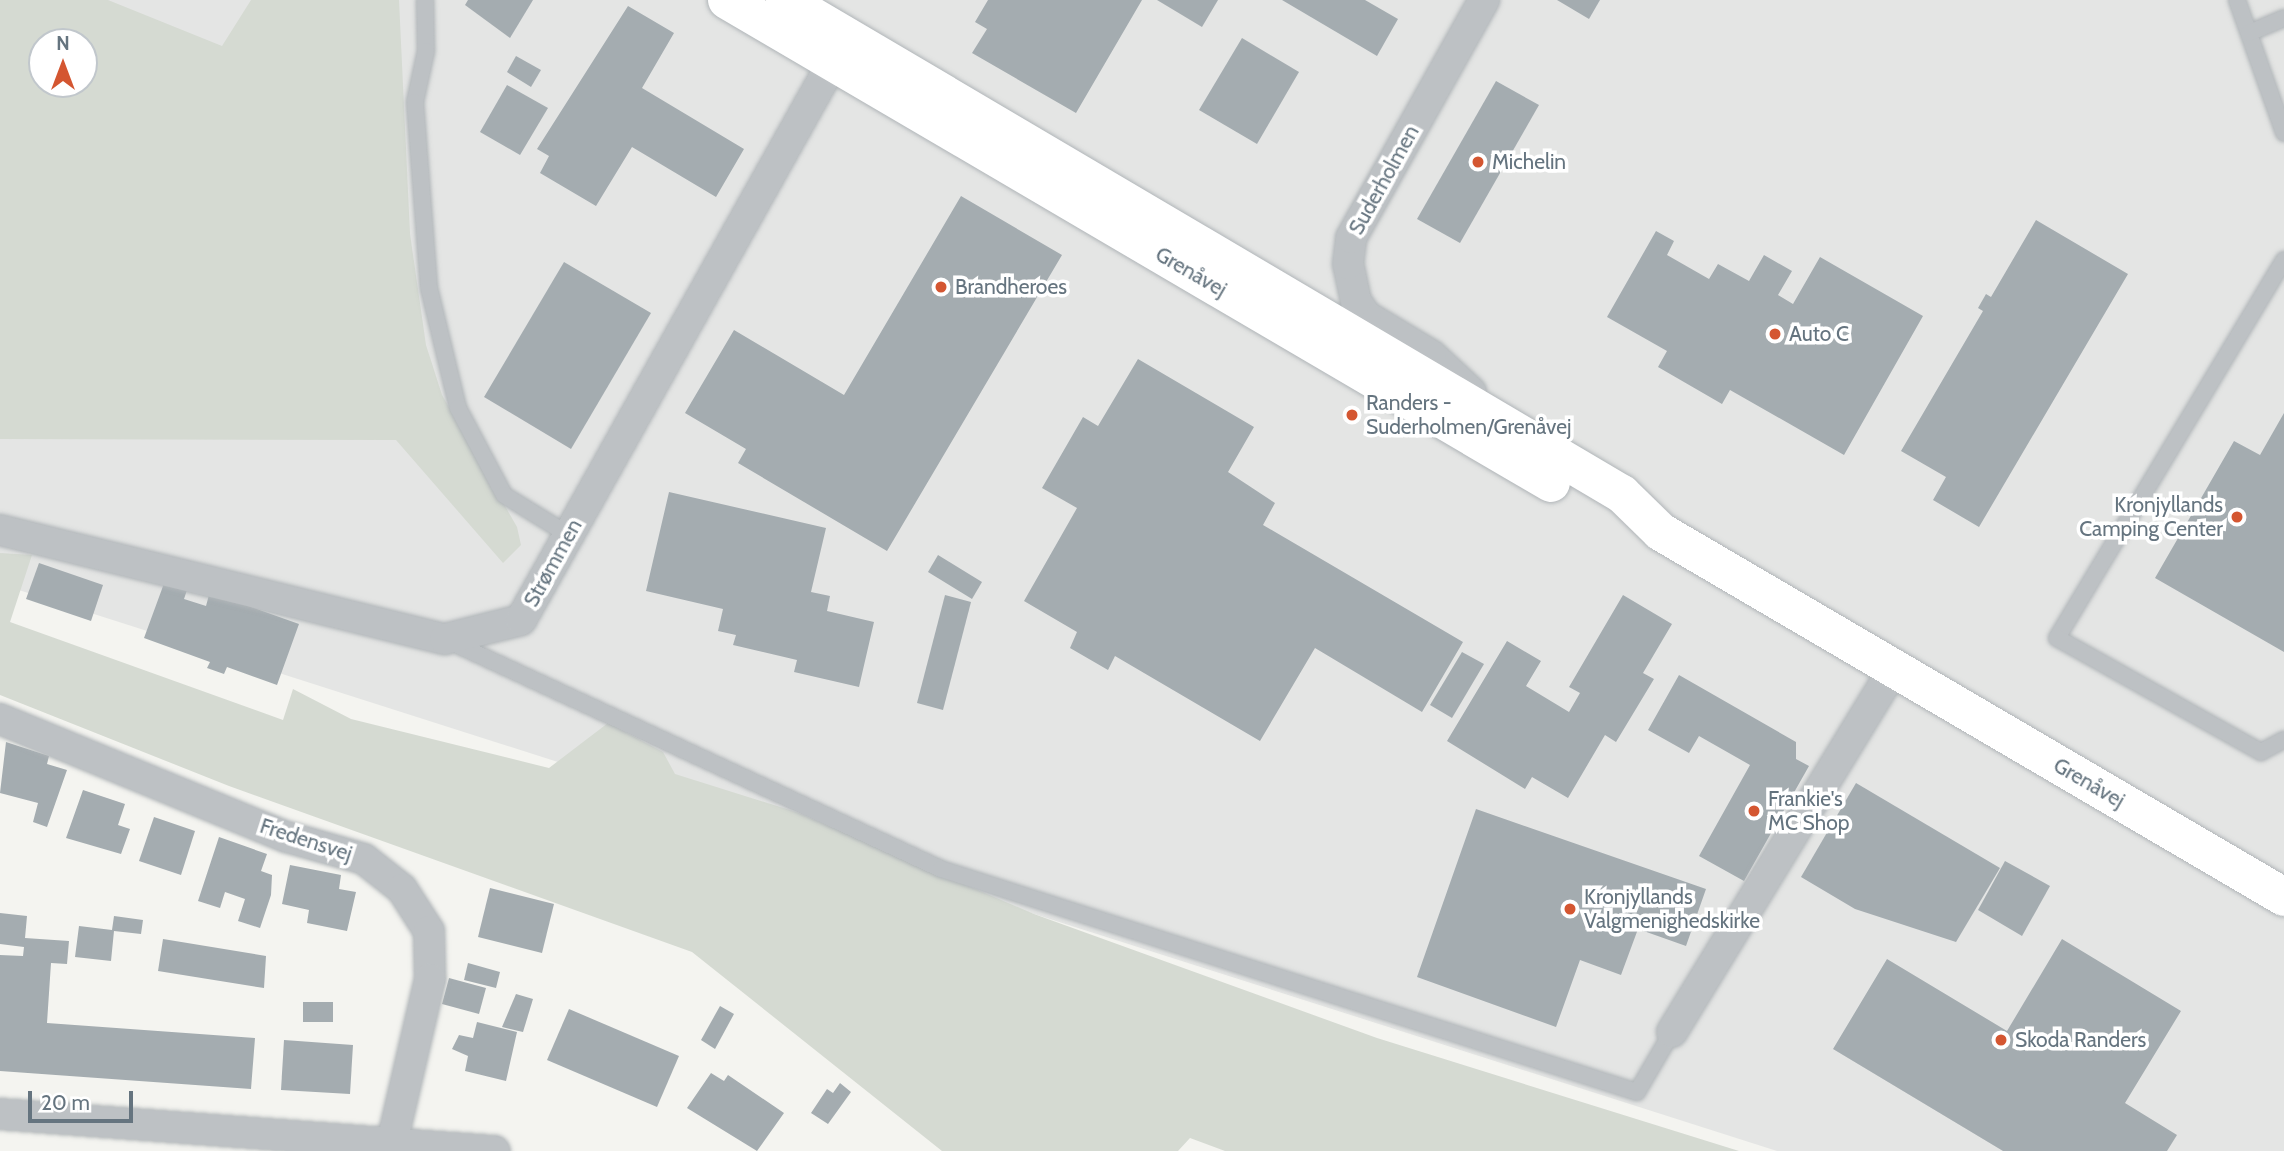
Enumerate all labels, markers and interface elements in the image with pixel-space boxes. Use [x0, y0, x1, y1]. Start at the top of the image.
north arrow [28, 28, 98, 98]
text: N [56, 32, 70, 55]
street label: Suderholmen [1344, 121, 1424, 239]
place label: Michelin [1492, 149, 1566, 175]
marker: Michelin [1470, 154, 1486, 170]
street label: Grenåvej [1151, 242, 1231, 302]
place label: Brandheroes [955, 274, 1067, 300]
marker: Brandheroes [933, 279, 949, 295]
place label: Auto C [1789, 321, 1849, 347]
marker: Auto C [1767, 326, 1783, 342]
place label: Randers - Suderholmen/Grenåvej [1366, 390, 1571, 440]
marker: Randers - Suderholmen/Grenåvej [1344, 407, 1360, 423]
place label: Kronjyllands Camping Center [2079, 492, 2223, 542]
marker: Kronjyllands Camping Center [2229, 509, 2245, 525]
street label: Strømmen [519, 515, 587, 611]
street label: Grenåvej [2049, 753, 2129, 813]
place label: Frankie's MC Shop [1768, 786, 1849, 836]
marker: Frankie's MC Shop [1746, 803, 1762, 819]
street label: Fredensvej [257, 813, 355, 867]
place label: Kronjyllands Valgmenighedskirke [1584, 884, 1760, 934]
marker: Kronjyllands Valgmenighedskirke [1562, 901, 1578, 917]
place label: Skoda Randers [2015, 1027, 2146, 1053]
marker: Skoda Randers [1993, 1032, 2009, 1048]
scale bar [32, 1078, 136, 1122]
text: 20 m [41, 1090, 90, 1115]

